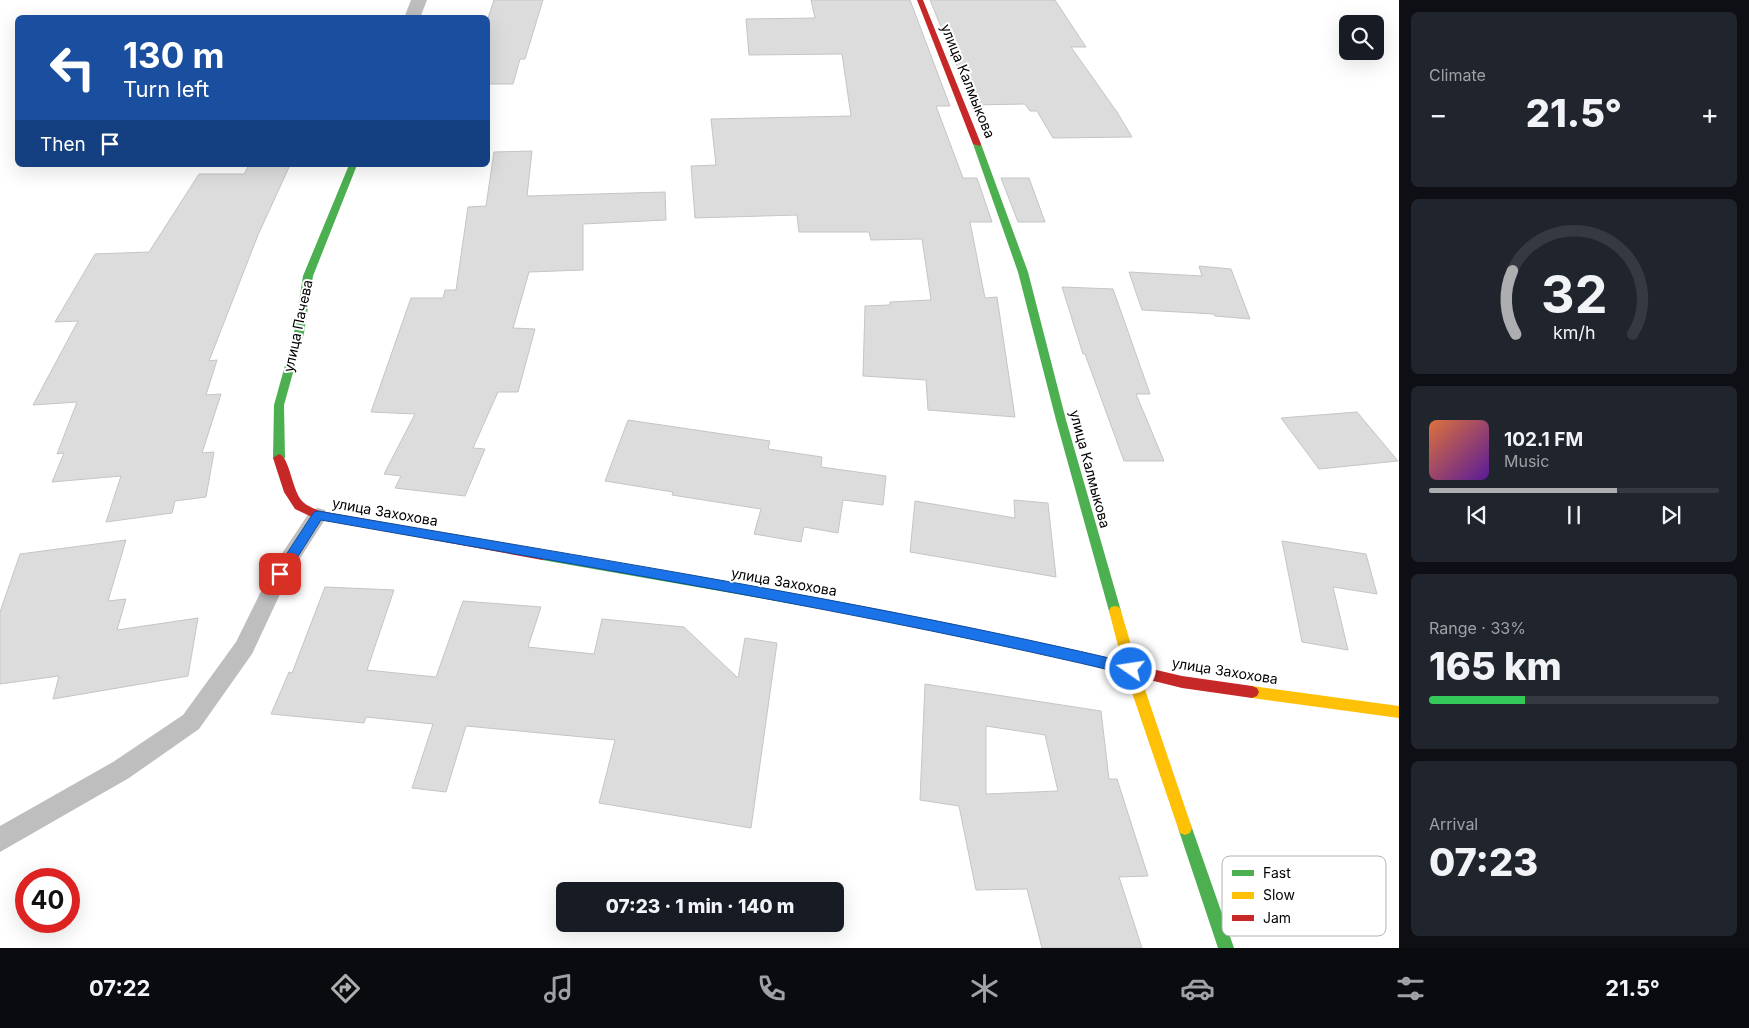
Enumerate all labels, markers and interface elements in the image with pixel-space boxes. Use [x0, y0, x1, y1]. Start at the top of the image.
map controls [1339, 15, 1384, 60]
button: search [1339, 15, 1384, 60]
street label: улица Калмыкова [938, 21, 999, 140]
text: 130 m [123, 34, 225, 76]
icon: left [40, 35, 105, 100]
text: Climate [1429, 65, 1486, 85]
text: Turn left [123, 76, 209, 102]
text: 21.5° [1526, 90, 1622, 136]
text: − [1429, 97, 1448, 131]
text: + [1700, 97, 1719, 131]
icon: arrive [96, 130, 124, 158]
text: Then [40, 133, 86, 156]
text: 32 [1541, 263, 1607, 326]
street label: улица Пачева [279, 278, 316, 374]
text: km/h [1553, 322, 1595, 343]
street label: улица Калмыкова [1067, 408, 1114, 530]
text: 102.1 FM [1504, 428, 1583, 451]
text: Music [1504, 451, 1549, 471]
street label: улица Захохова [331, 494, 439, 529]
icon: previous [1463, 501, 1491, 529]
icon: pause [1560, 501, 1588, 529]
icon: next [1657, 501, 1685, 529]
pin [259, 553, 301, 595]
icon: arrive [266, 560, 294, 588]
street label: улица Захохова [730, 564, 838, 599]
text: Range · 33% [1429, 618, 1526, 638]
position arrow [1104, 642, 1156, 694]
text: 165 km [1429, 643, 1562, 689]
street label: улица Захохова [1171, 654, 1279, 687]
text: Arrival [1429, 814, 1478, 834]
text: 07:23 [1429, 839, 1538, 885]
legend [1222, 856, 1386, 936]
text: Fast [1263, 864, 1291, 881]
speed limit sign: 40 [15, 868, 80, 933]
text: Slow [1263, 886, 1295, 903]
text: 07:23 · 1 min · 140 m [606, 895, 794, 918]
text: Jam [1263, 909, 1291, 926]
icon: directions [328, 971, 363, 1006]
icon: music [541, 971, 576, 1006]
icon: phone [754, 971, 789, 1006]
icon: climate [967, 971, 1002, 1006]
icon: car [1180, 971, 1215, 1006]
icon: filters [1393, 971, 1428, 1006]
text: 07:22 [89, 975, 150, 1001]
text: 21.5° [1605, 975, 1660, 1001]

